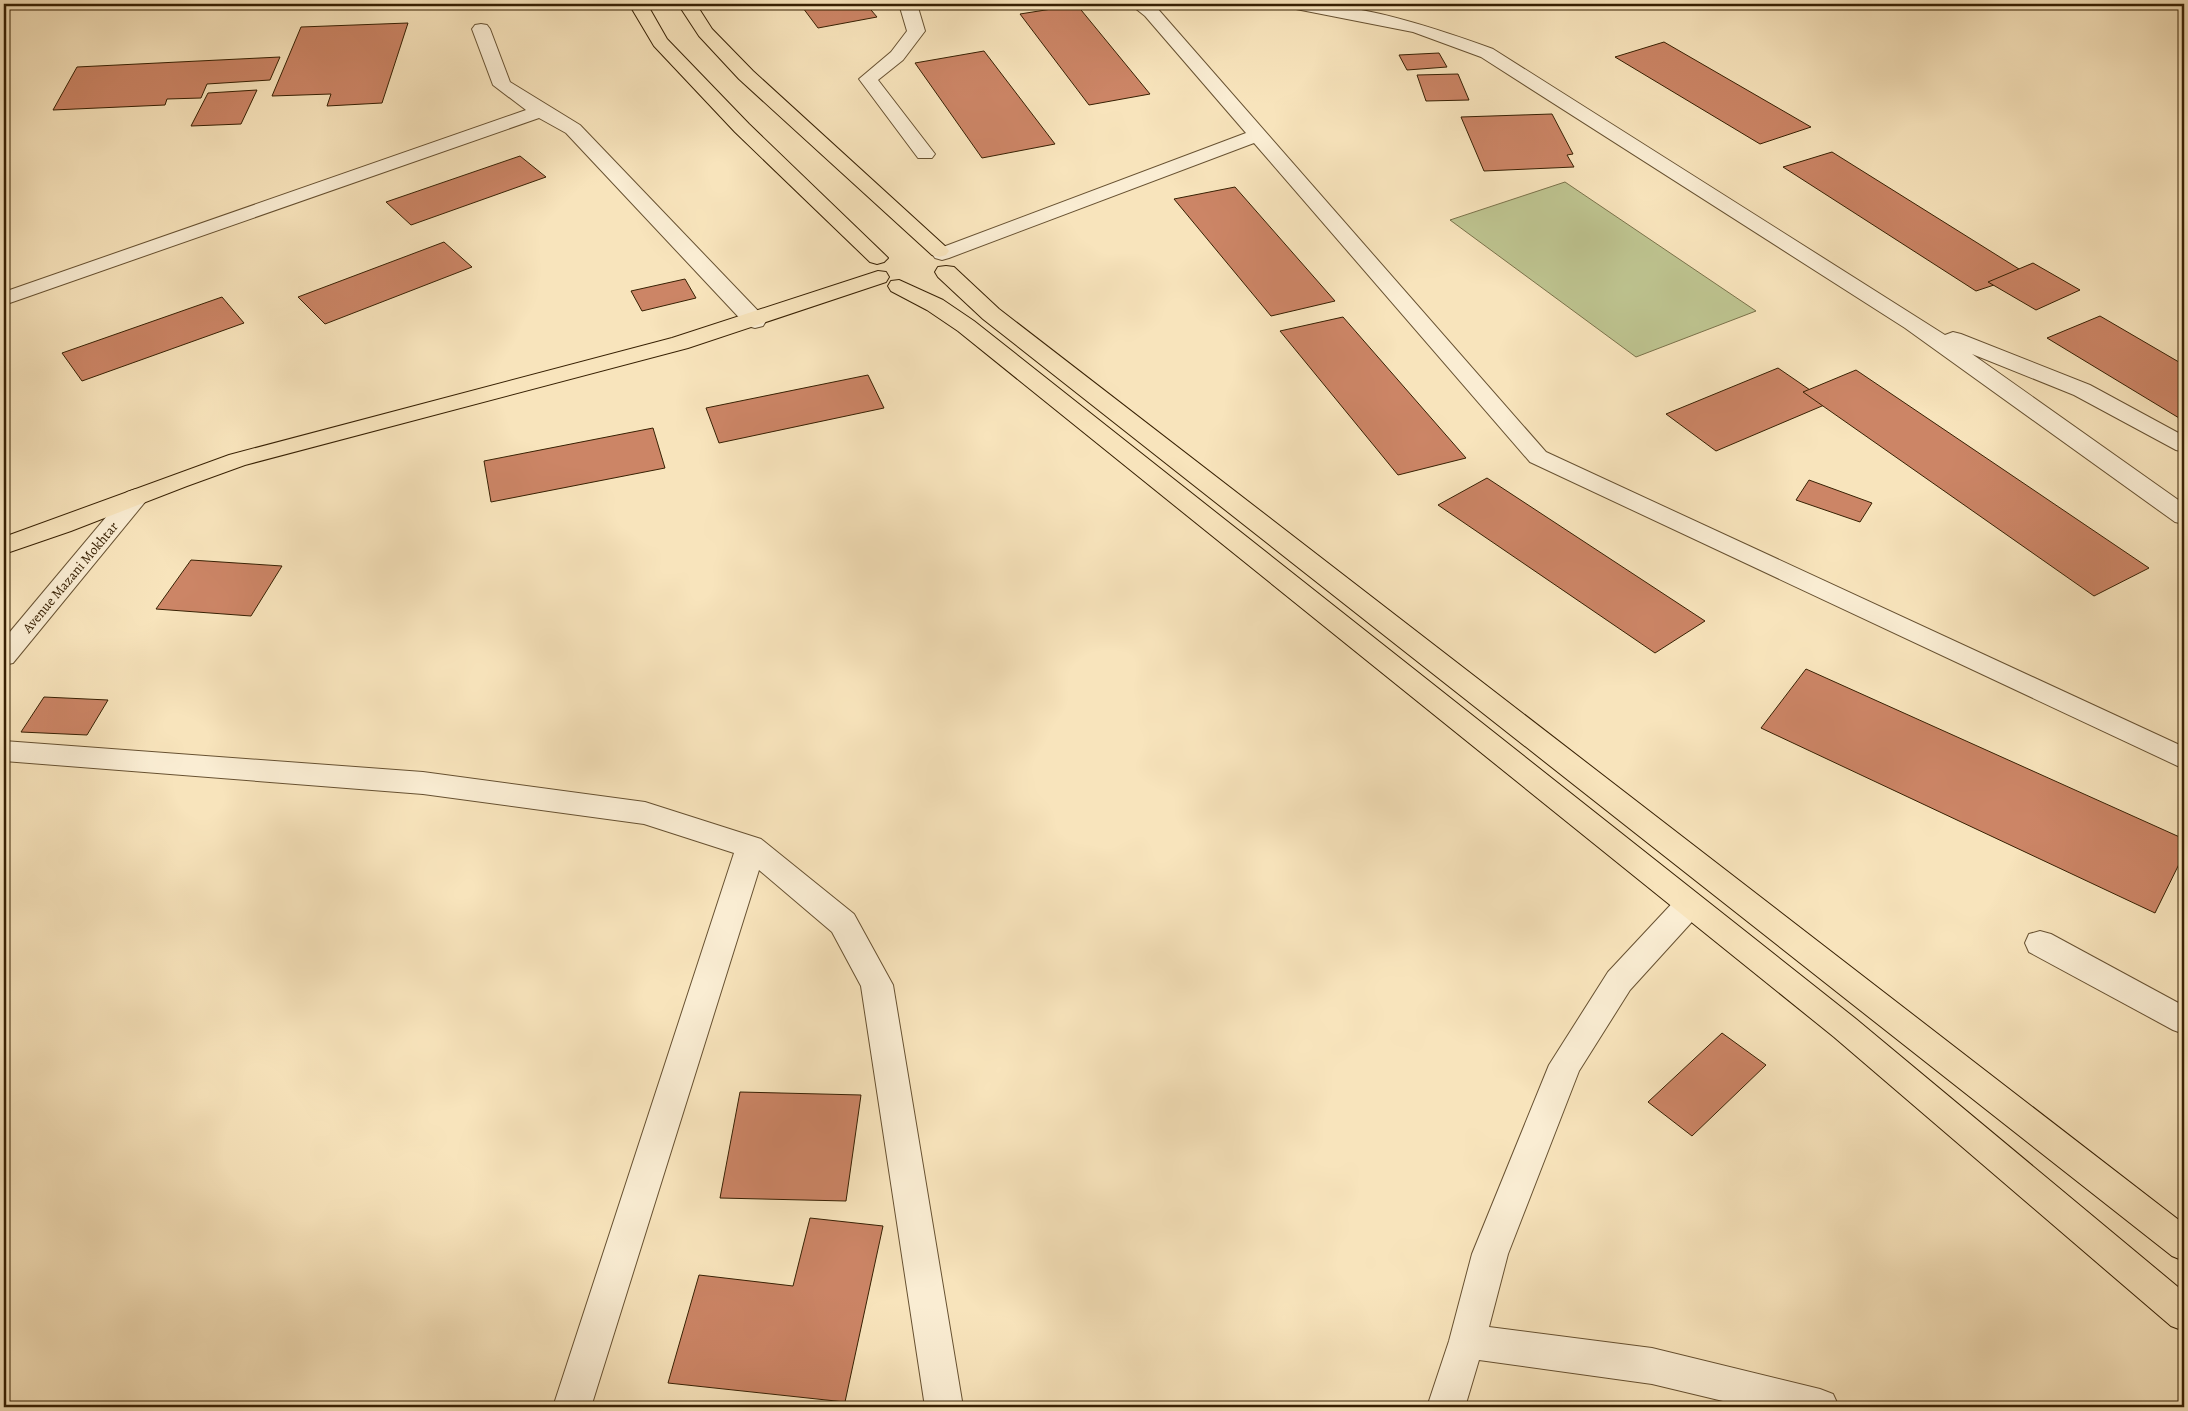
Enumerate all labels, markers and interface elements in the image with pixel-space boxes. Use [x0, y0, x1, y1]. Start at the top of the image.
street label: Avenue Mazani Mokhtar [18, 517, 123, 638]

